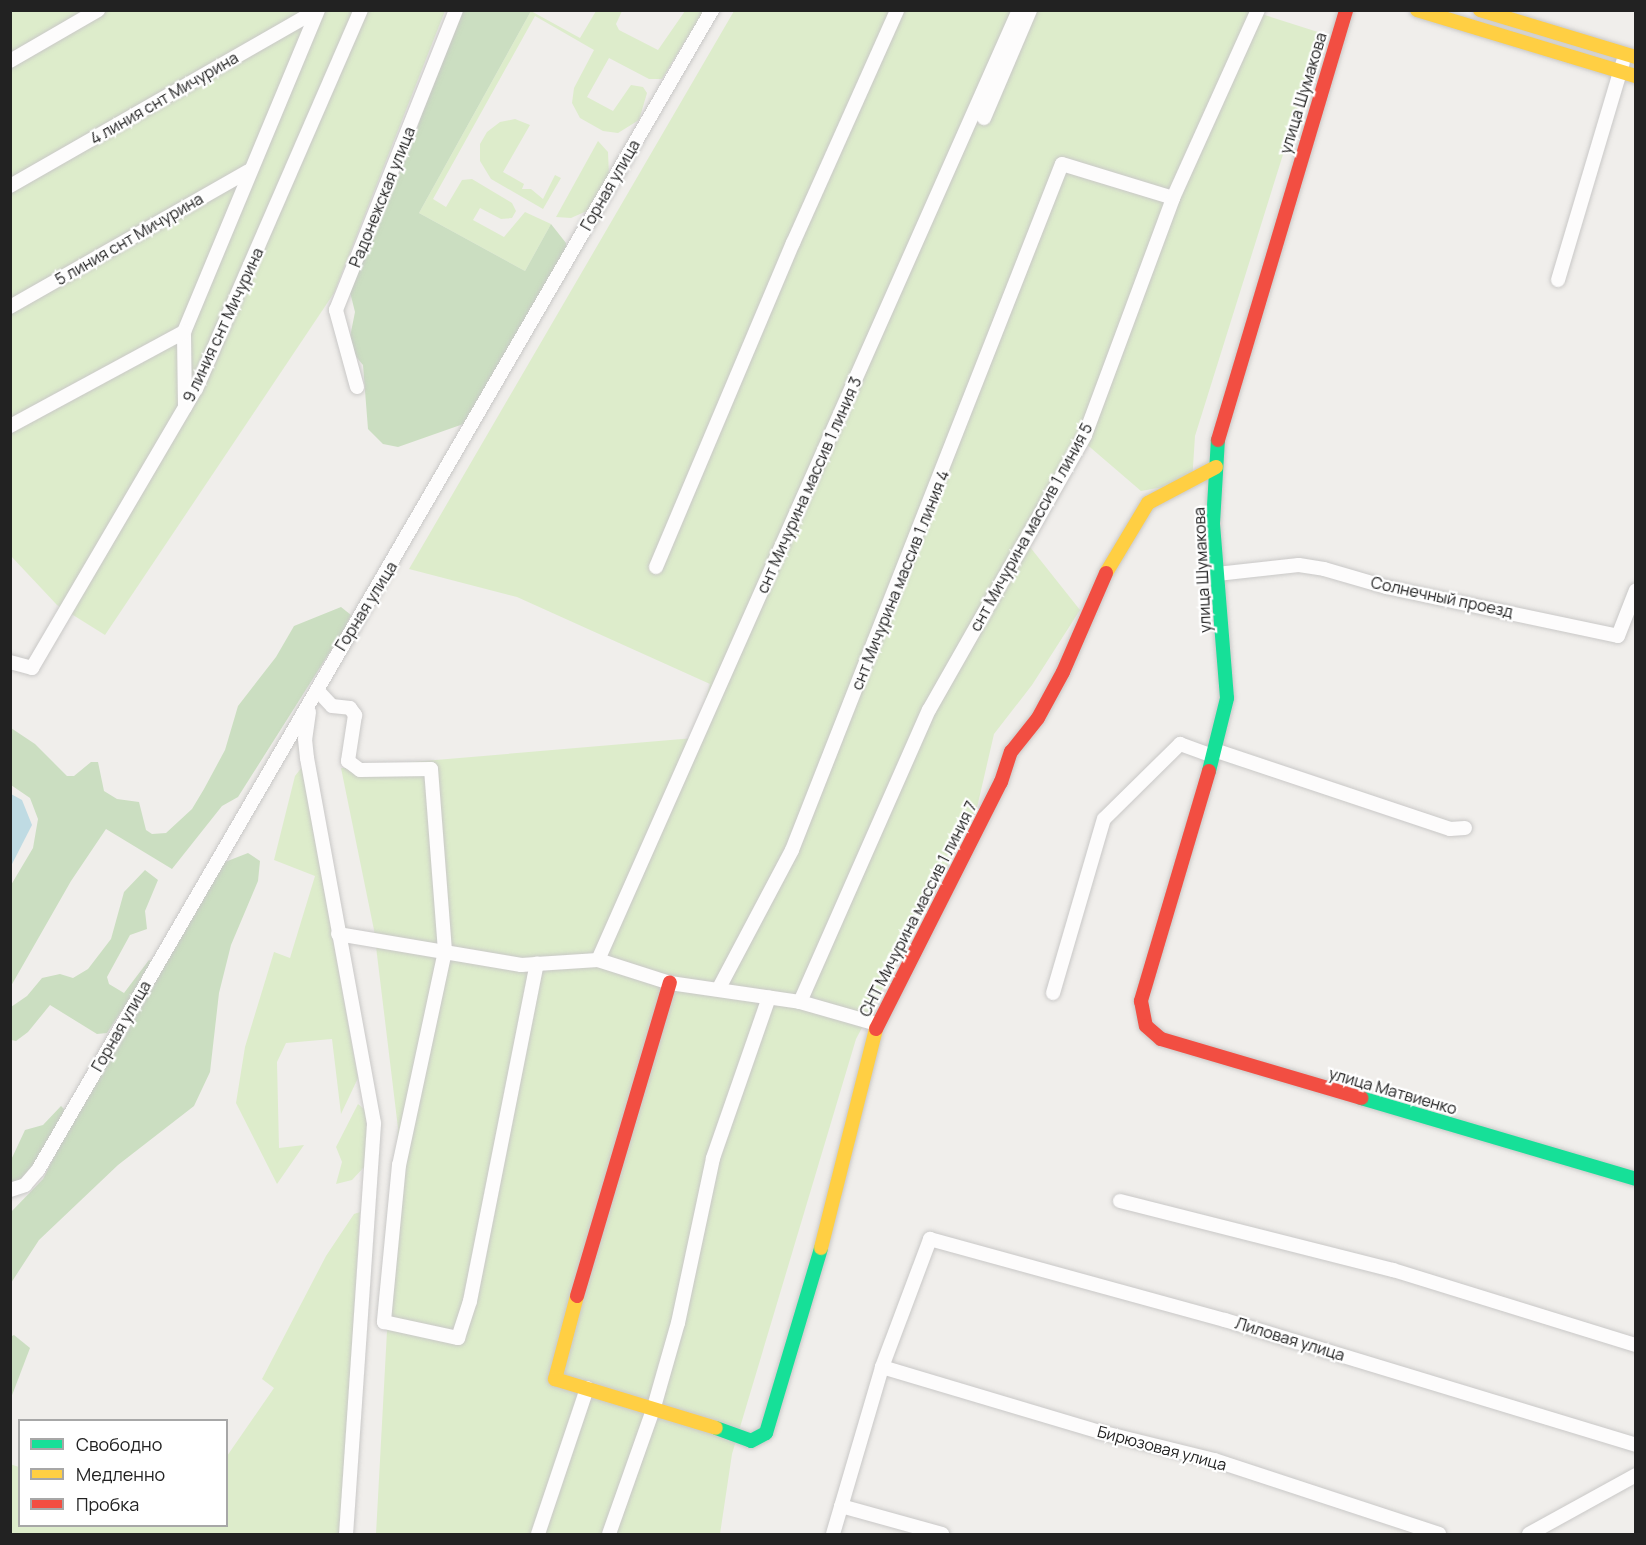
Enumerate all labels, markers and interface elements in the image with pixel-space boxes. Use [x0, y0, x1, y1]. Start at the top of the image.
street label: улица Шумакова [1275, 30, 1331, 156]
street label: 4 линия снт Мичурина [87, 48, 241, 148]
street label: Радонежская улица [345, 124, 419, 270]
street label: Горная улица [576, 136, 644, 234]
street label: 5 линия снт Мичурина [52, 189, 206, 289]
street label: 9 линия снт Мичурина [179, 245, 267, 405]
street label: снт Мичурина массив 1 линия 3 [752, 374, 866, 596]
street label: снт Мичурина массив 1 линия 5 [966, 419, 1096, 635]
street label: снт Мичурина массив 1 линия 4 [847, 467, 953, 693]
street label: улица Шумакова [1189, 507, 1215, 633]
street label: Горная улица [331, 558, 401, 654]
street label: Солнечный проезд [1369, 573, 1515, 621]
street label: СНТ Мичурина массив 1 линия 7 [855, 798, 981, 1020]
street label: Горная улица [87, 977, 155, 1075]
street label: улица Матвиенко [1327, 1064, 1459, 1118]
street label: Лиловая улица [1233, 1313, 1347, 1365]
legend [18, 1419, 228, 1527]
street label: Бирюзовая улица [1095, 1422, 1229, 1474]
text: Свободно [76, 1432, 162, 1456]
text: Медленно [76, 1462, 165, 1486]
text: Пробка [76, 1492, 139, 1516]

